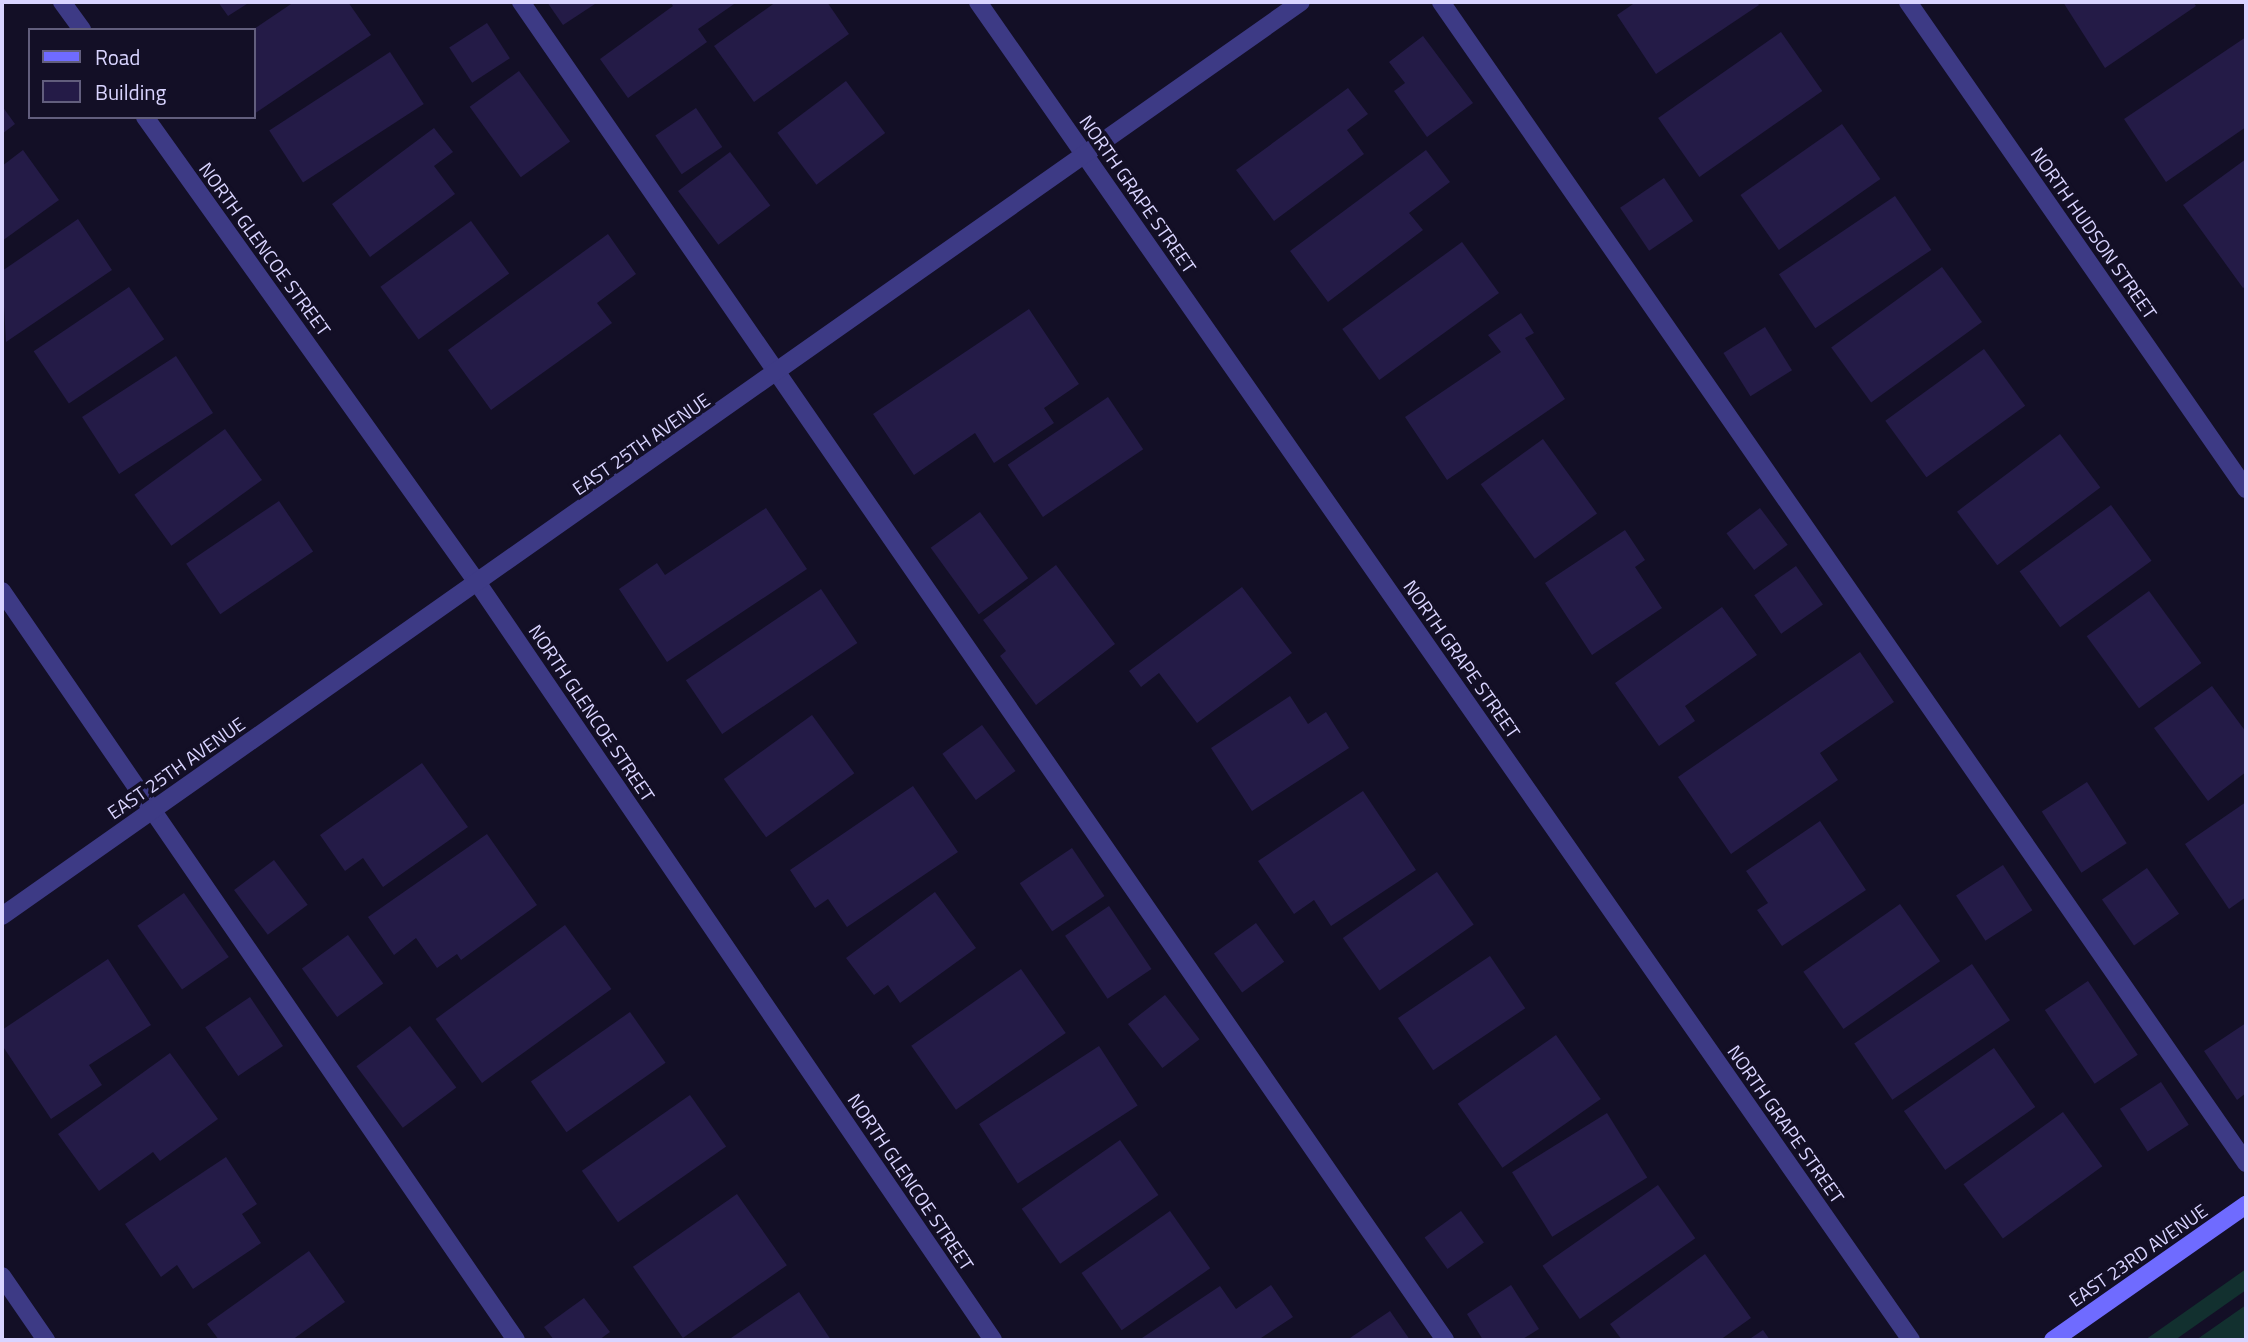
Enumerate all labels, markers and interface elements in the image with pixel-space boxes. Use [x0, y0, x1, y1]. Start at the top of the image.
legend [28, 28, 256, 119]
text: Road [95, 41, 140, 73]
text: Building [95, 76, 166, 108]
street label: NORTH GRAPE STREET [1075, 111, 1201, 277]
street label: NORTH HUDSON STREET [2026, 143, 2162, 323]
street label: NORTH GLENCOE STREET [195, 158, 335, 340]
street label: EAST 25TH AVENUE [568, 388, 714, 500]
street label: NORTH GRAPE STREET [1399, 576, 1525, 742]
street label: NORTH GLENCOE STREET [524, 620, 660, 806]
street label: EAST 25TH AVENUE [103, 712, 249, 824]
street label: NORTH GRAPE STREET [1723, 1041, 1849, 1207]
street label: NORTH GLENCOE STREET [843, 1089, 979, 1275]
street label: EAST 23RD AVENUE [2064, 1199, 2212, 1311]

